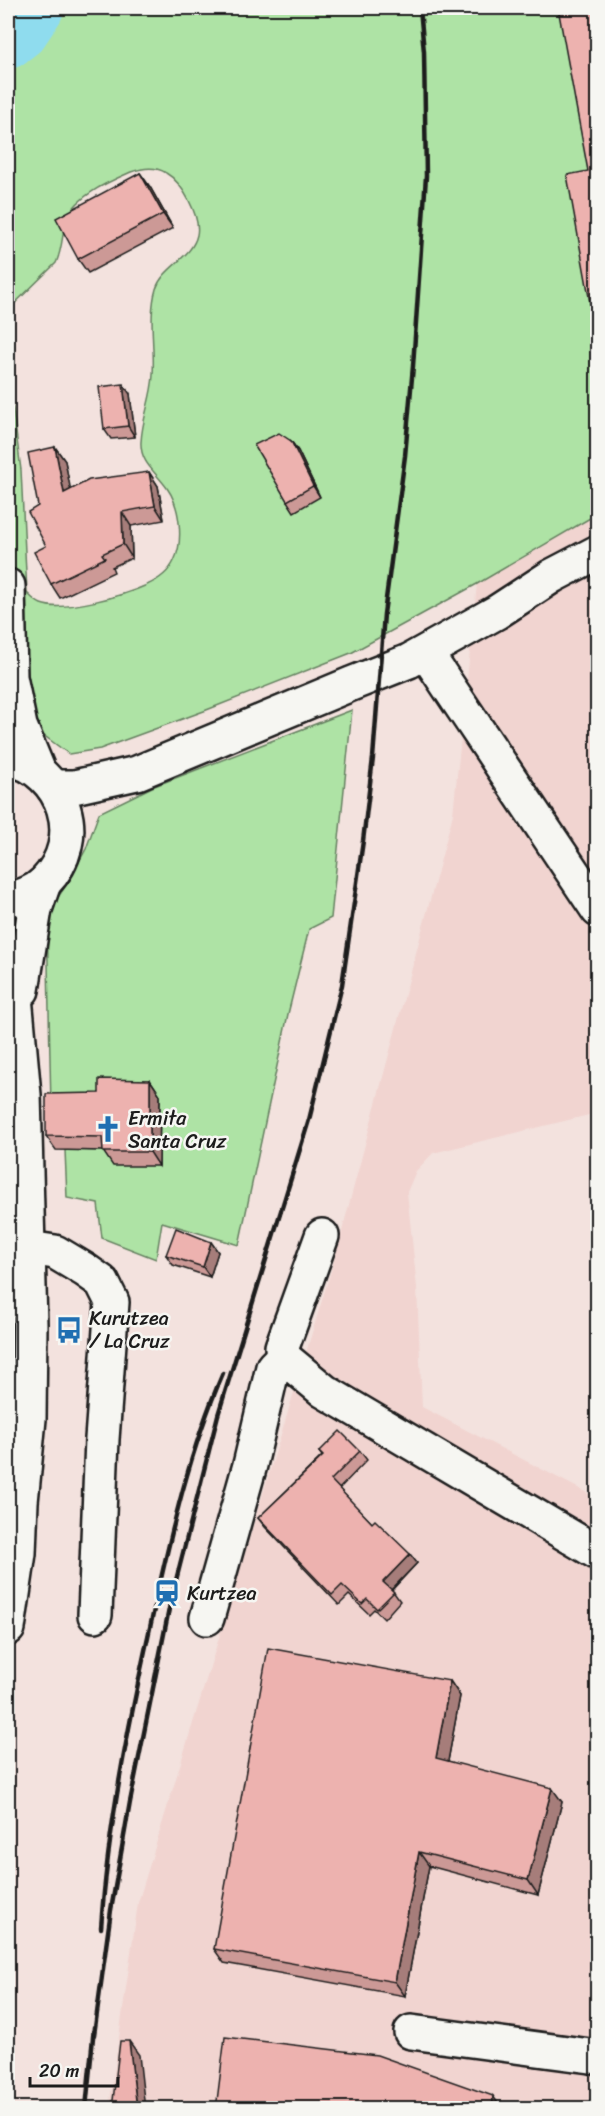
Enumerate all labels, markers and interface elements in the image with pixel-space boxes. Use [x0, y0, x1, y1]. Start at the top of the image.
place label: Ermita Santa Cruz [128, 1101, 227, 1159]
church icon: Ermita Santa Cruz [93, 1114, 123, 1144]
place label: Kurutzea / La Cruz [89, 1301, 170, 1359]
bus stop icon: Kurutzea / La Cruz [54, 1315, 84, 1345]
place label: Kurtzea [187, 1576, 257, 1611]
station icon: Kurtzea [152, 1578, 182, 1608]
scale bar [30, 2050, 118, 2088]
text: 20 m [39, 2055, 79, 2087]

